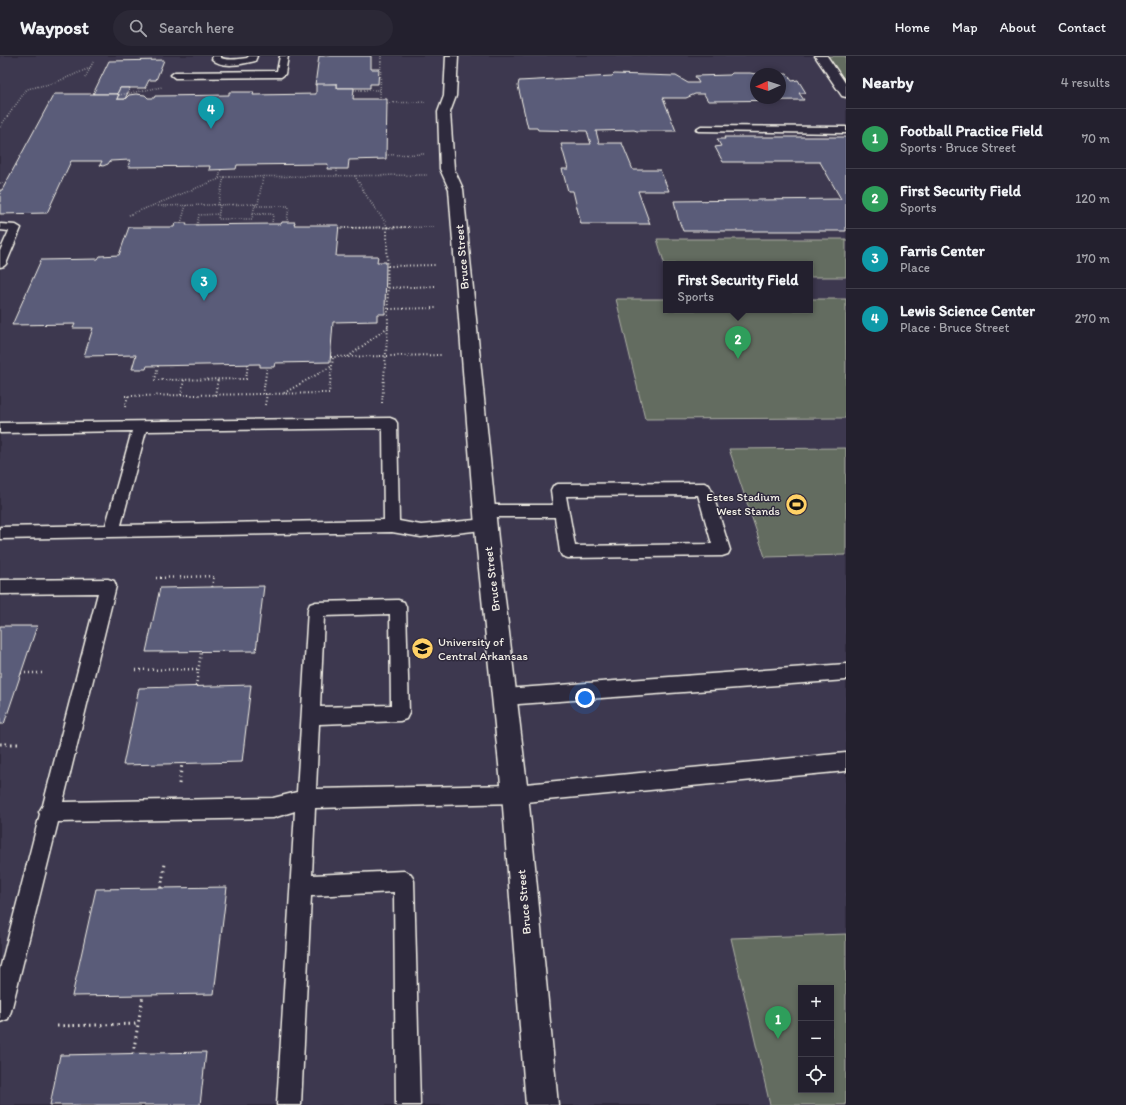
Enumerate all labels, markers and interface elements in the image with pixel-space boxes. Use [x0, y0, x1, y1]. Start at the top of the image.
search box [113, 10, 393, 46]
text: Waypost [20, 16, 89, 39]
icon: search [127, 17, 149, 39]
text: Search here [159, 19, 234, 37]
text: Home [895, 19, 930, 36]
text: Map [952, 19, 978, 36]
text: About [1000, 19, 1036, 36]
text: Contact [1058, 19, 1106, 36]
north arrow [750, 68, 786, 104]
text: Nearby [862, 72, 914, 92]
text: 4 results [1061, 75, 1110, 90]
pin: 4 [198, 96, 224, 129]
text: Football Practice Field [900, 122, 1043, 140]
text: 1 [872, 131, 878, 146]
text: 70 m [1082, 131, 1110, 146]
text: Sports · Bruce Street [900, 140, 1016, 155]
text: First Security Field [900, 182, 1021, 200]
text: 2 [872, 191, 878, 206]
text: 120 m [1075, 191, 1110, 206]
text: Sports [900, 200, 936, 215]
street label: Bruce Street [452, 223, 472, 290]
text: Farris Center [900, 242, 985, 260]
text: 3 [871, 251, 879, 266]
text: 170 m [1076, 251, 1110, 266]
text: Place [900, 260, 930, 275]
popup [663, 261, 813, 313]
pin: 3 [191, 268, 217, 301]
text: First Security Field [678, 271, 798, 289]
text: Sports [678, 289, 714, 304]
text: Lewis Science Center [900, 302, 1035, 320]
text: 4 [871, 311, 879, 326]
text: 270 m [1075, 311, 1110, 326]
text: Place · Bruce Street [900, 320, 1009, 335]
pin: 2 [725, 326, 751, 359]
place label: Estes Stadium West Stands [706, 490, 780, 518]
sports icon: Estes Stadium West Stands [783, 491, 809, 517]
street label: Bruce Street [481, 545, 503, 612]
place label: University of Central Arkansas [438, 635, 528, 663]
school or university icon: University of Central Arkansas [410, 636, 436, 662]
your location [575, 688, 595, 708]
street label: Bruce Street [514, 868, 534, 935]
map controls [798, 985, 834, 1093]
button: + [798, 985, 834, 1021]
pin: 1 [765, 1006, 791, 1039]
button: − [798, 1021, 834, 1057]
button: locate [798, 1057, 834, 1093]

